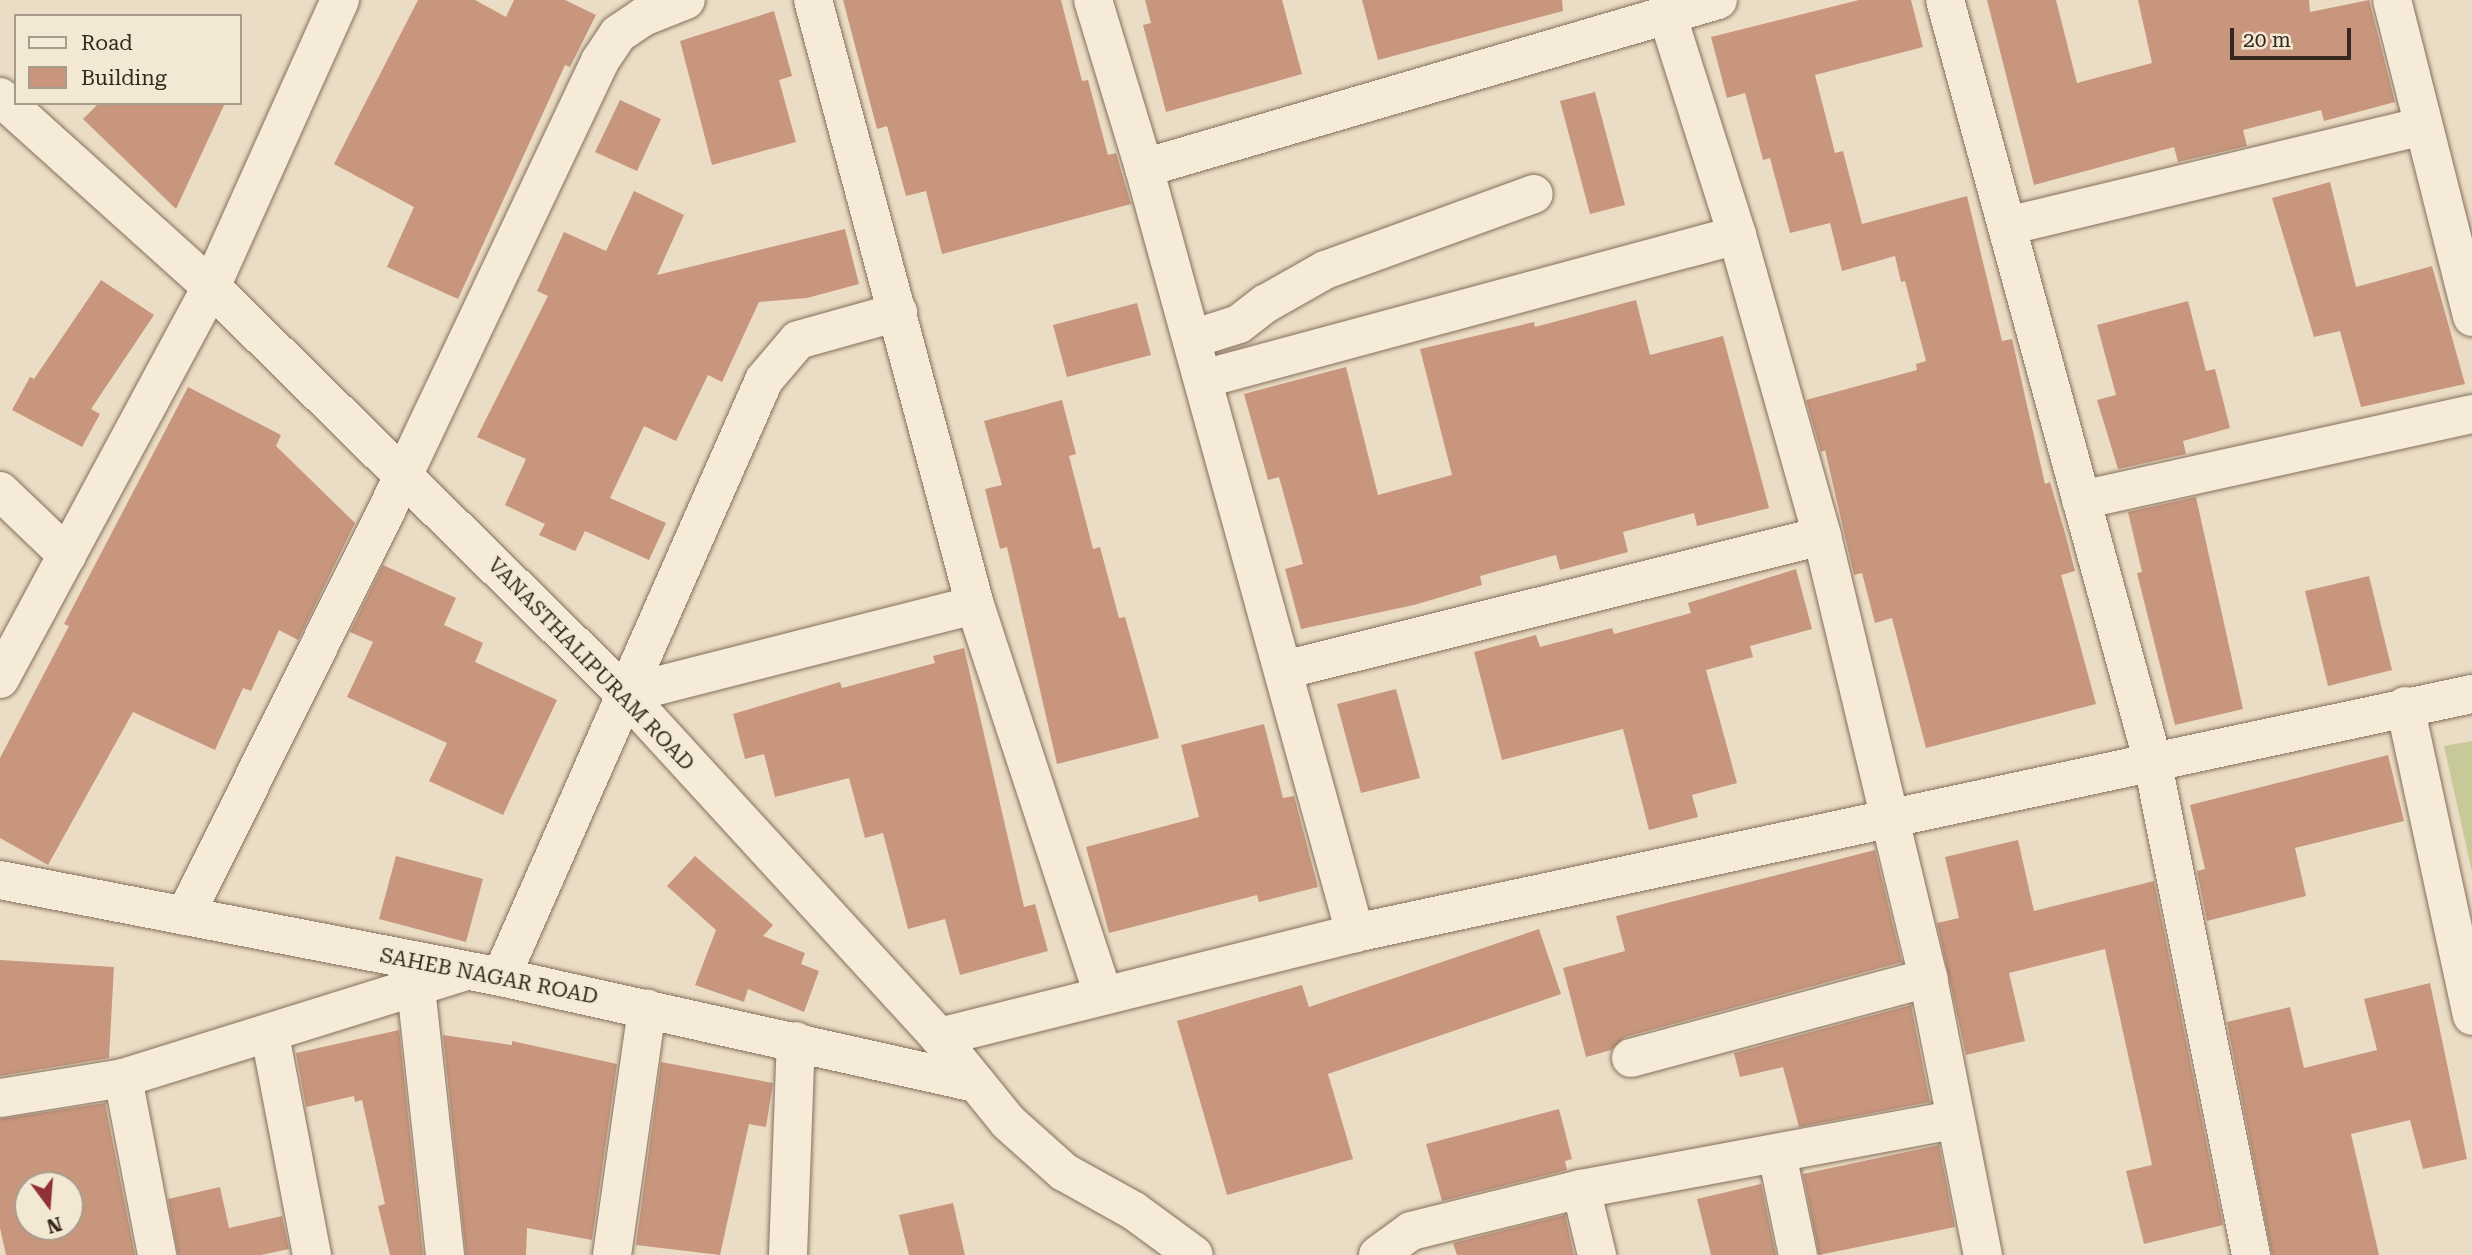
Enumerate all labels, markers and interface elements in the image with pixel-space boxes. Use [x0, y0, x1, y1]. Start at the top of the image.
legend [14, 14, 242, 105]
scale bar [2234, 14, 2355, 58]
text: 20 m [2243, 28, 2291, 52]
text: Road [81, 31, 133, 55]
text: Building [81, 66, 167, 90]
street label: VANASTHALIPURAM ROAD [482, 552, 700, 776]
street label: SAHEB NAGAR ROAD [378, 943, 600, 1009]
north arrow [14, 1171, 84, 1241]
text: N [44, 1212, 65, 1238]

